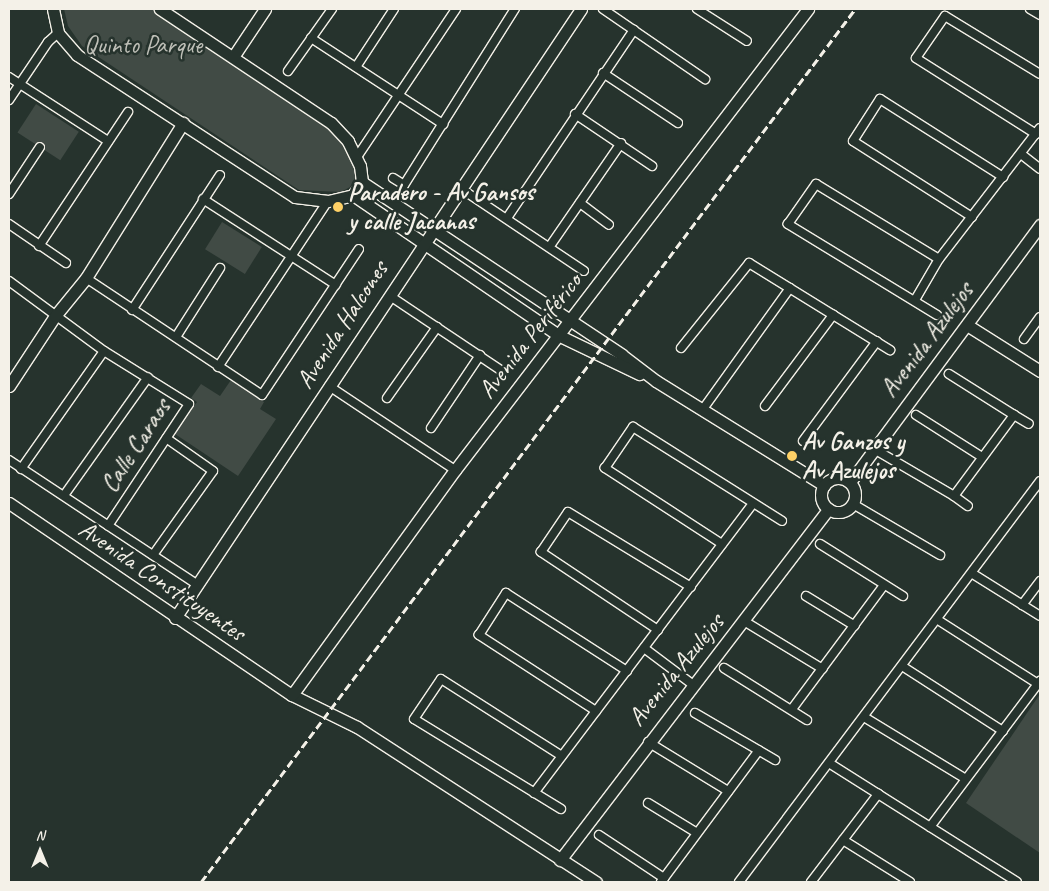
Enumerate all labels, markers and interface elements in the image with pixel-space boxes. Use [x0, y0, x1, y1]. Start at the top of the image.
park label: Quinto Parque [84, 30, 202, 60]
place label: Paradero - Av Gansos y calle Jacanas [348, 178, 534, 237]
marker: Paradero - Av Gansos y calle Jacanas [332, 201, 344, 213]
street label: Avenida Halcones [290, 256, 394, 394]
street label: Avenida Periférico [472, 267, 588, 405]
street label: Avenida Azulejos [874, 277, 980, 403]
street label: Calle Caraos [95, 394, 177, 498]
place label: Av Ganzos y Av Azulejos [802, 427, 904, 486]
marker: Av Ganzos y Av Azulejos [786, 450, 798, 462]
street label: Avenida Constituyentes [73, 514, 251, 648]
street label: Avenida Azulejos [622, 608, 730, 732]
north arrow [15, 826, 65, 876]
text: N [36, 827, 44, 844]

